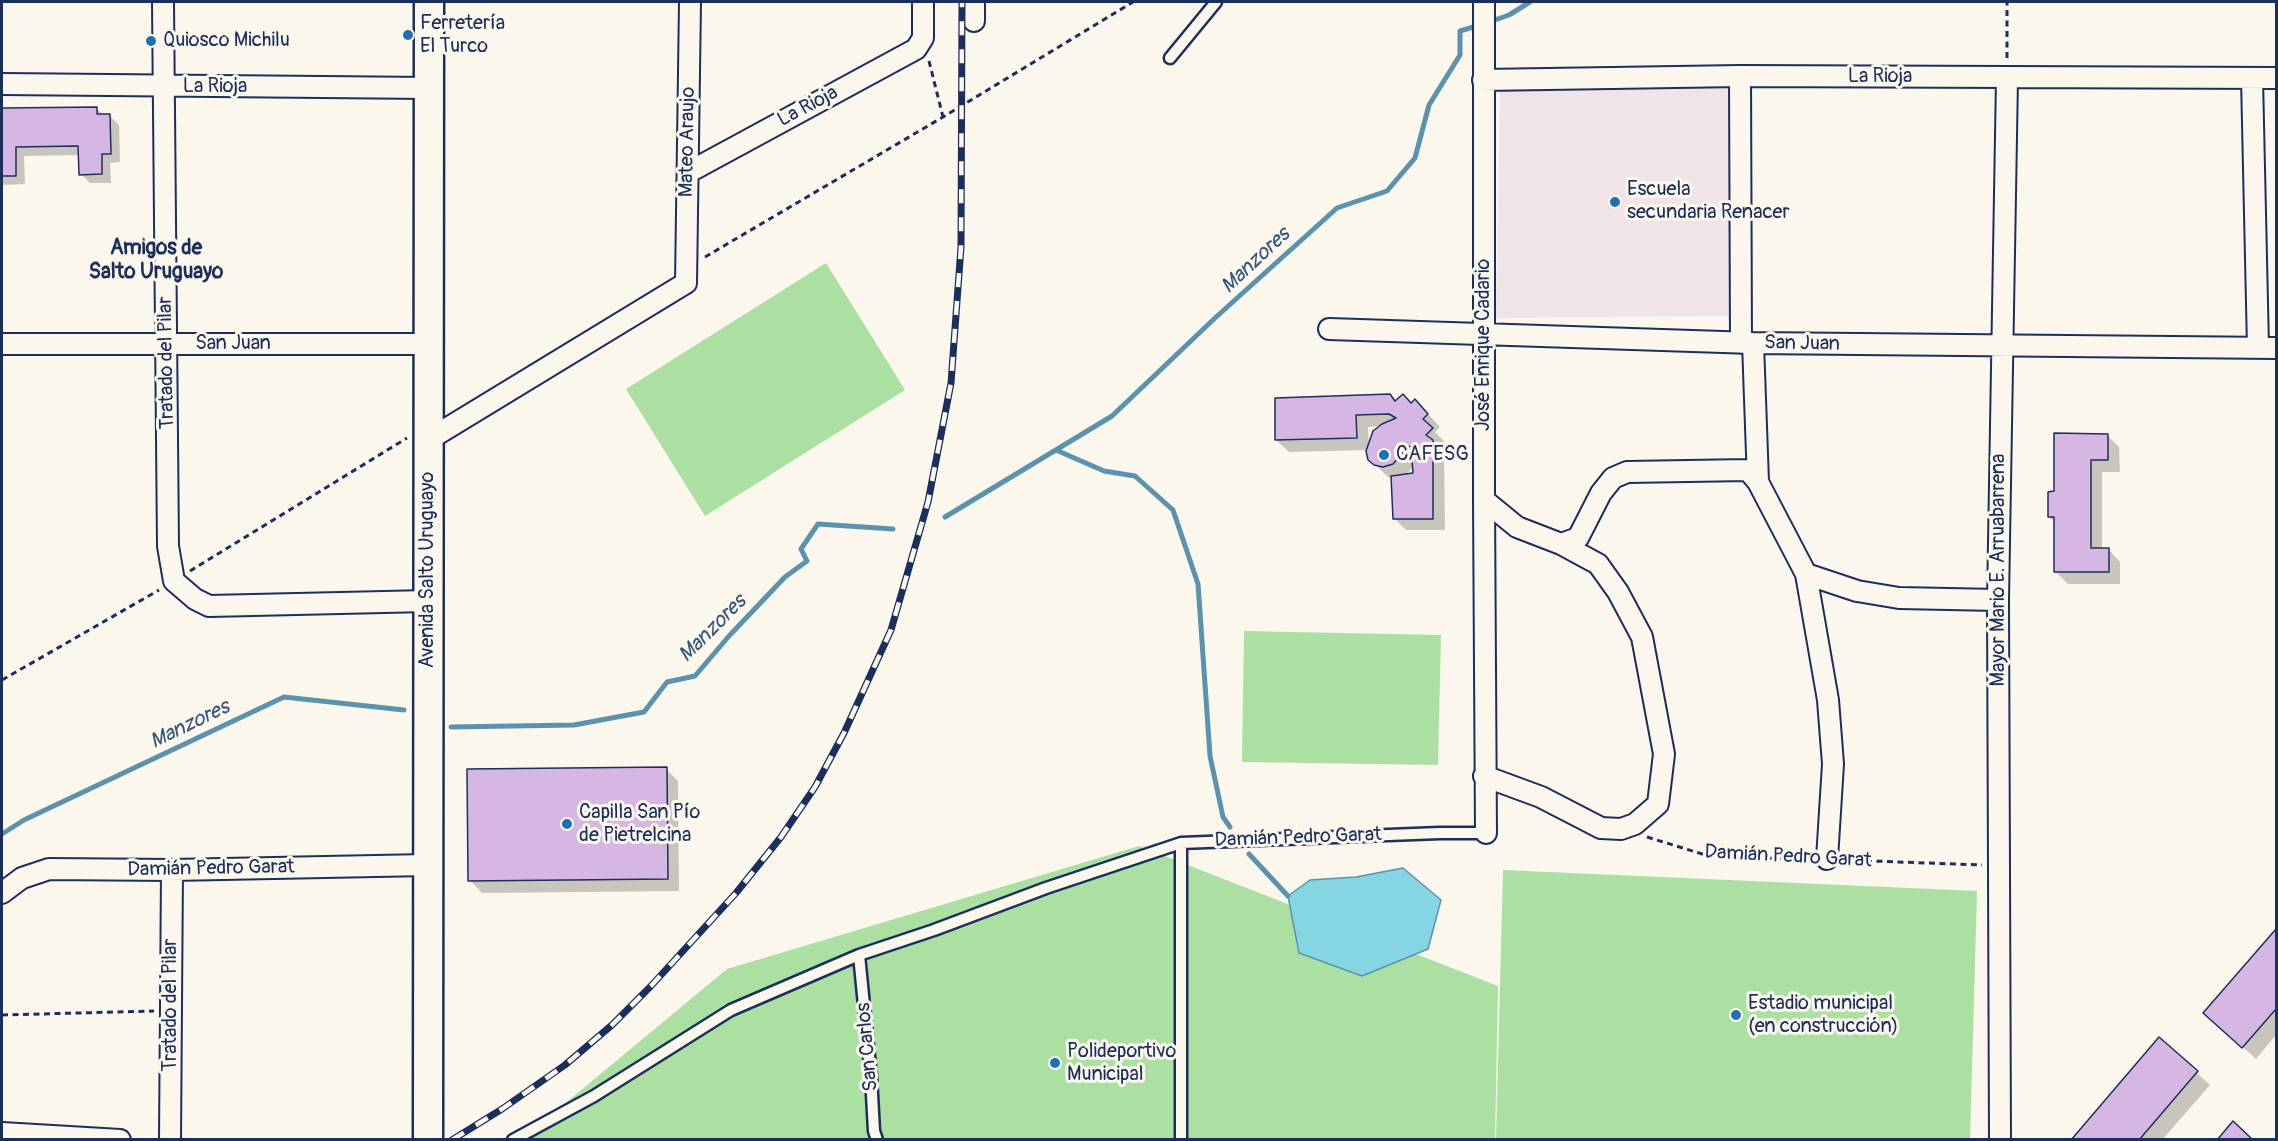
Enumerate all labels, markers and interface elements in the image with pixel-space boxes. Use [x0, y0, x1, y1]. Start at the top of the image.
place label: Ferretería El Turco [420, 12, 505, 59]
marker: Ferretería El Turco [401, 28, 415, 42]
place label: Quiosco Michilu [163, 29, 290, 53]
marker: Quiosco Michilu [144, 34, 158, 48]
street label: La Rioja [1848, 65, 1912, 89]
street label: La Rioja [183, 75, 247, 99]
street label: La Rioja [774, 81, 842, 133]
street label: Mateo Araujo [675, 87, 701, 197]
place label: Escuela secundaria Renacer [1627, 178, 1790, 225]
marker: Escuela secundaria Renacer [1608, 195, 1622, 209]
water label: Manzores [1216, 223, 1296, 299]
district label: Amigos de Salto Uruguayo [89, 236, 223, 286]
street label: José Enrique Cadario [1472, 259, 1496, 431]
street label: Tratado del Pilar [154, 296, 180, 430]
street label: San Juan [1764, 331, 1840, 357]
street label: San Juan [195, 332, 271, 356]
place label: CAFESG [1396, 443, 1469, 467]
marker: CAFESG [1377, 448, 1391, 462]
street label: Mayor Mario E. Arruabarrena [1987, 454, 2011, 686]
street label: Avenida Salto Uruguayo [416, 472, 440, 668]
water label: Manzores [674, 590, 752, 668]
water label: Manzores [146, 695, 234, 755]
place label: Capilla San Pío de Pietrelcina [579, 801, 700, 848]
marker: Capilla San Pío de Pietrelcina [560, 817, 574, 831]
street label: Damián Pedro Garat [1214, 823, 1382, 853]
street label: Damián Pedro Garat [1704, 841, 1872, 873]
street label: Damián Pedro Garat [127, 856, 295, 882]
street label: Tratado del Pilar [159, 939, 183, 1071]
place label: Estadio municipal (en construcción) [1748, 992, 1898, 1039]
street label: San Carlos [852, 1002, 884, 1092]
marker: Estadio municipal (en construcción) [1729, 1008, 1743, 1022]
place label: Polideportivo Municipal [1067, 1040, 1176, 1087]
marker: Polideportivo Municipal [1048, 1056, 1062, 1070]

